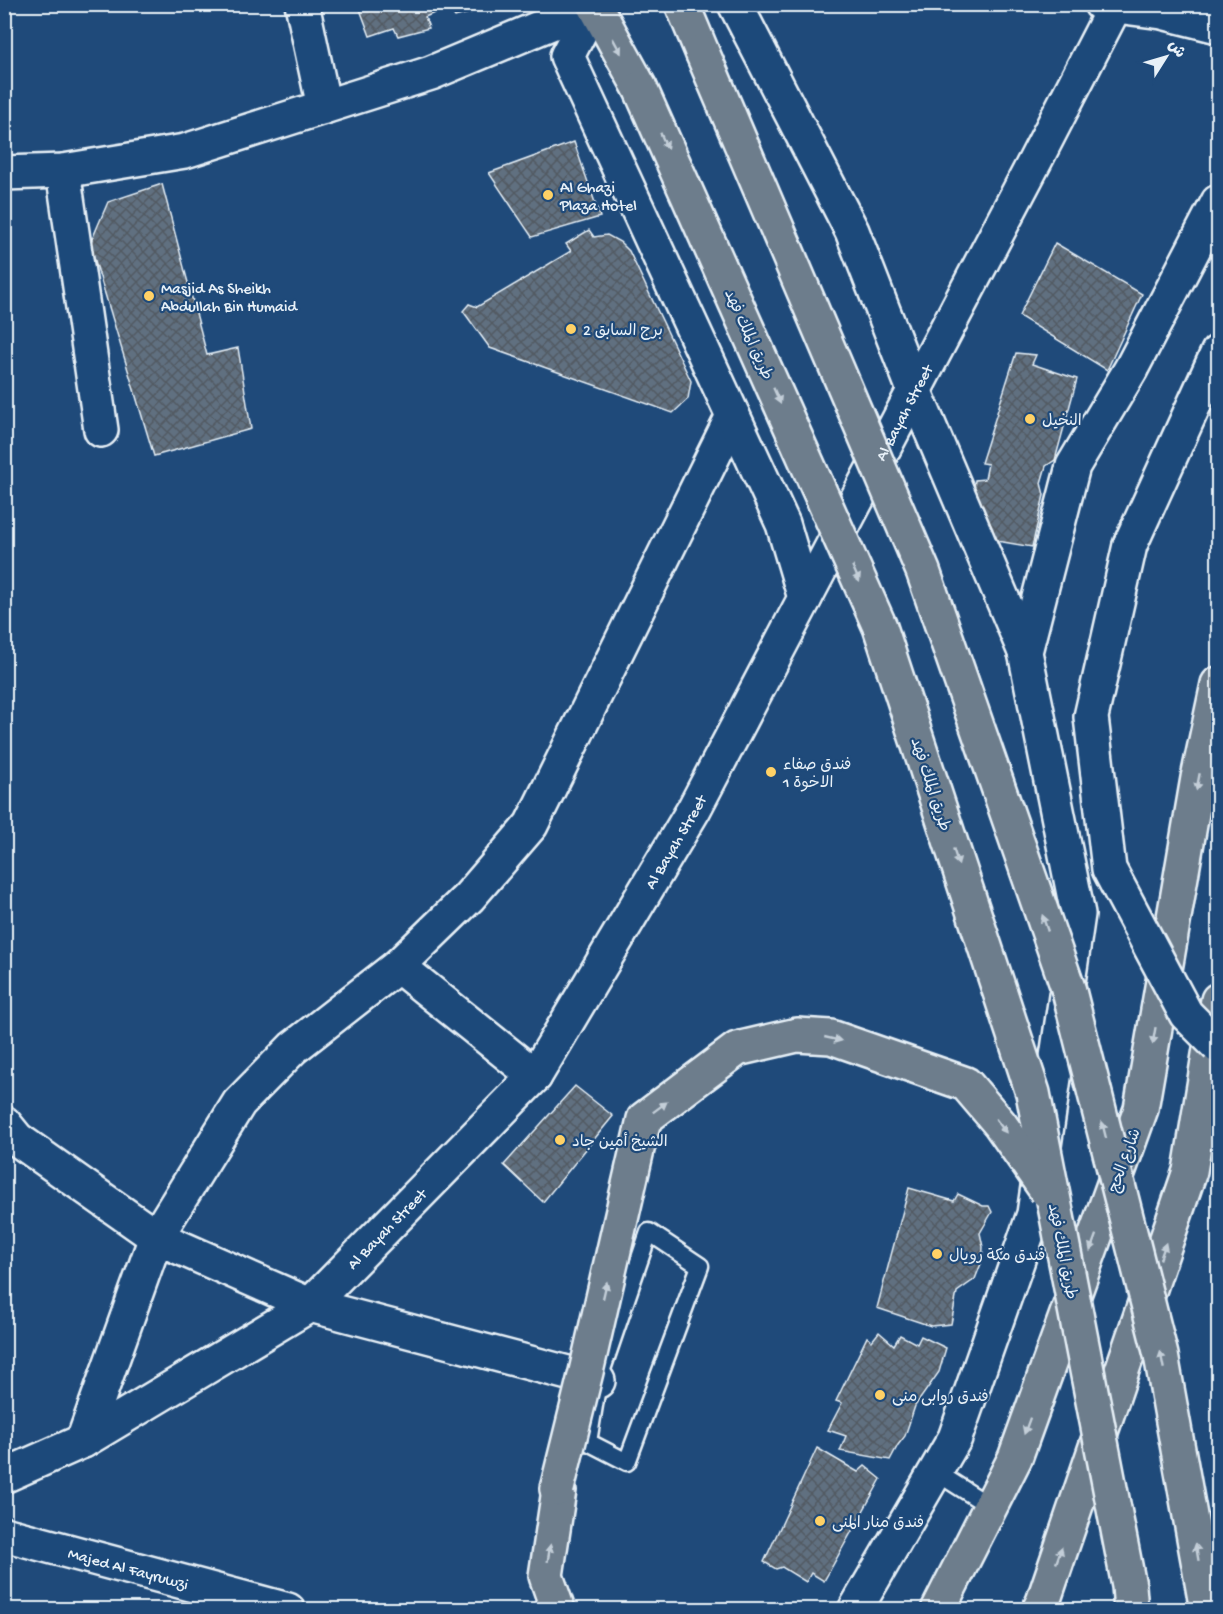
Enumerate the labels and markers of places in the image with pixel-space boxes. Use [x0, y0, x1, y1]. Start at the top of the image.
place label: Al Ghazi Plaza Hotel [559, 180, 637, 217]
marker: Al Ghazi Plaza Hotel [541, 188, 555, 202]
place label: Masjid As Sheikh Abdullah Bin Humaid [161, 281, 298, 318]
marker: Masjid As Sheikh Abdullah Bin Humaid [142, 289, 156, 303]
marker: برج السابق 2 [564, 322, 578, 336]
place label: برج السابق 2 [583, 323, 663, 342]
marker: النخيل [1023, 412, 1037, 426]
place label: النخيل [1042, 413, 1082, 432]
place label: فندق صفاء الاخوة 1 [782, 757, 851, 794]
marker: فندق صفاء الاخوة 1 [764, 765, 778, 779]
place label: الشيخ أمين جاد [572, 1132, 668, 1153]
marker: الشيخ أمين جاد [553, 1133, 567, 1147]
marker: فندق مكة رويال [930, 1247, 944, 1261]
place label: فندق مكة رويال [949, 1247, 1045, 1267]
marker: فندق روابى منى [873, 1388, 887, 1402]
place label: فندق روابى منى [892, 1389, 989, 1408]
marker: فندق منار المنى [813, 1514, 827, 1528]
place label: فندق منار المنى [832, 1515, 924, 1534]

